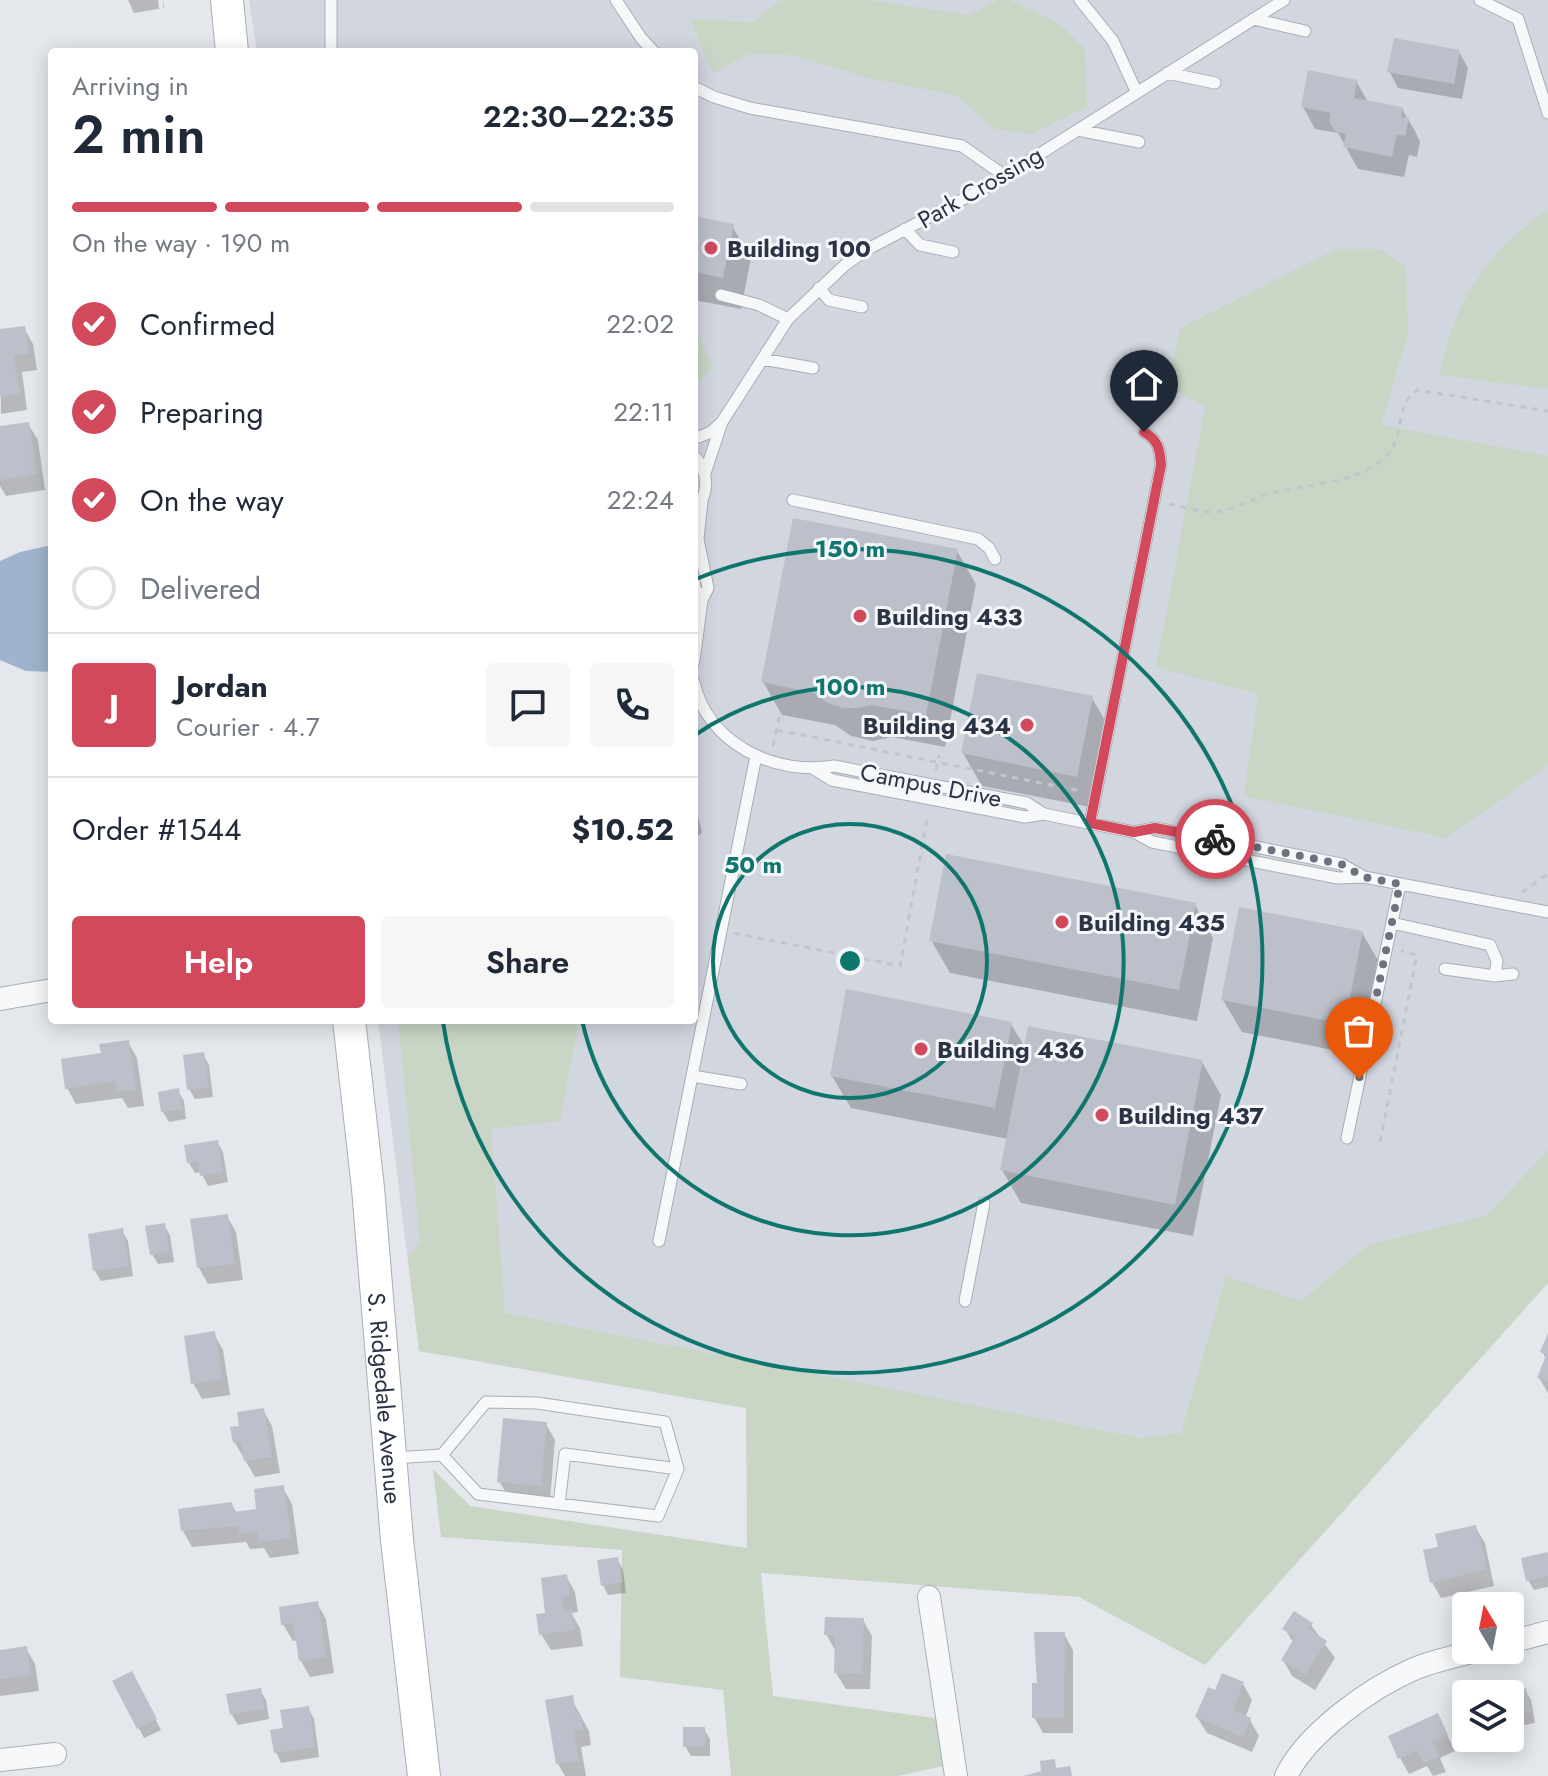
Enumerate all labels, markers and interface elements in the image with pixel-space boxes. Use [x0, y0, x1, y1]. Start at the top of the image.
text: Arriving in [72, 67, 189, 105]
text: 22:30–22:35 [483, 95, 674, 138]
text: 2 min [72, 97, 205, 173]
street label: Park Crossing [911, 137, 1049, 237]
text: On the way · 190 m [72, 224, 290, 262]
place label: Building 100 [727, 231, 871, 266]
marker: Building 100 [702, 239, 720, 257]
icon: check [72, 302, 116, 346]
text: Confirmed [140, 303, 275, 346]
text: 22:02 [606, 305, 674, 343]
pin [1110, 350, 1178, 432]
icon: home [1122, 362, 1166, 406]
icon: check [72, 390, 116, 434]
text: Preparing [140, 391, 264, 434]
text: 22:11 [613, 393, 674, 431]
icon: check [72, 478, 116, 522]
text: On the way [140, 479, 284, 522]
text: 22:24 [607, 481, 674, 519]
text: 150 m [815, 531, 885, 566]
text: Delivered [140, 567, 261, 610]
place label: Building 433 [876, 599, 1023, 634]
marker: Building 433 [851, 607, 869, 625]
button: chat [486, 663, 570, 747]
button: phone [590, 663, 674, 747]
text: Jordan [176, 665, 268, 708]
text: 100 m [815, 669, 885, 704]
text: J [109, 684, 119, 727]
text: Courier · 4.7 [176, 708, 320, 746]
place label: Building 434 [863, 708, 1011, 743]
marker: Building 434 [1018, 716, 1036, 734]
street label: Campus Drive [857, 754, 1005, 816]
courier [1175, 799, 1255, 879]
text: Order #1544 [72, 808, 241, 851]
text: $10.52 [572, 808, 674, 851]
icon: bike [1193, 817, 1237, 861]
text: 50 m [724, 847, 782, 882]
place label: Building 435 [1078, 905, 1225, 940]
marker: Building 435 [1053, 913, 1071, 931]
button: Help [72, 916, 365, 1008]
button: Share [381, 916, 674, 1008]
centre of rings [836, 947, 864, 975]
pin [1325, 997, 1393, 1079]
icon: bag [1337, 1009, 1381, 1053]
place label: Building 436 [937, 1032, 1085, 1067]
marker: Building 436 [912, 1040, 930, 1058]
place label: Building 437 [1118, 1098, 1264, 1133]
marker: Building 437 [1093, 1106, 1111, 1124]
street label: S. Ridgedale Avenue [359, 1291, 411, 1505]
north arrow [1452, 1592, 1524, 1664]
map controls [1452, 1592, 1524, 1752]
button: layers [1452, 1680, 1524, 1752]

